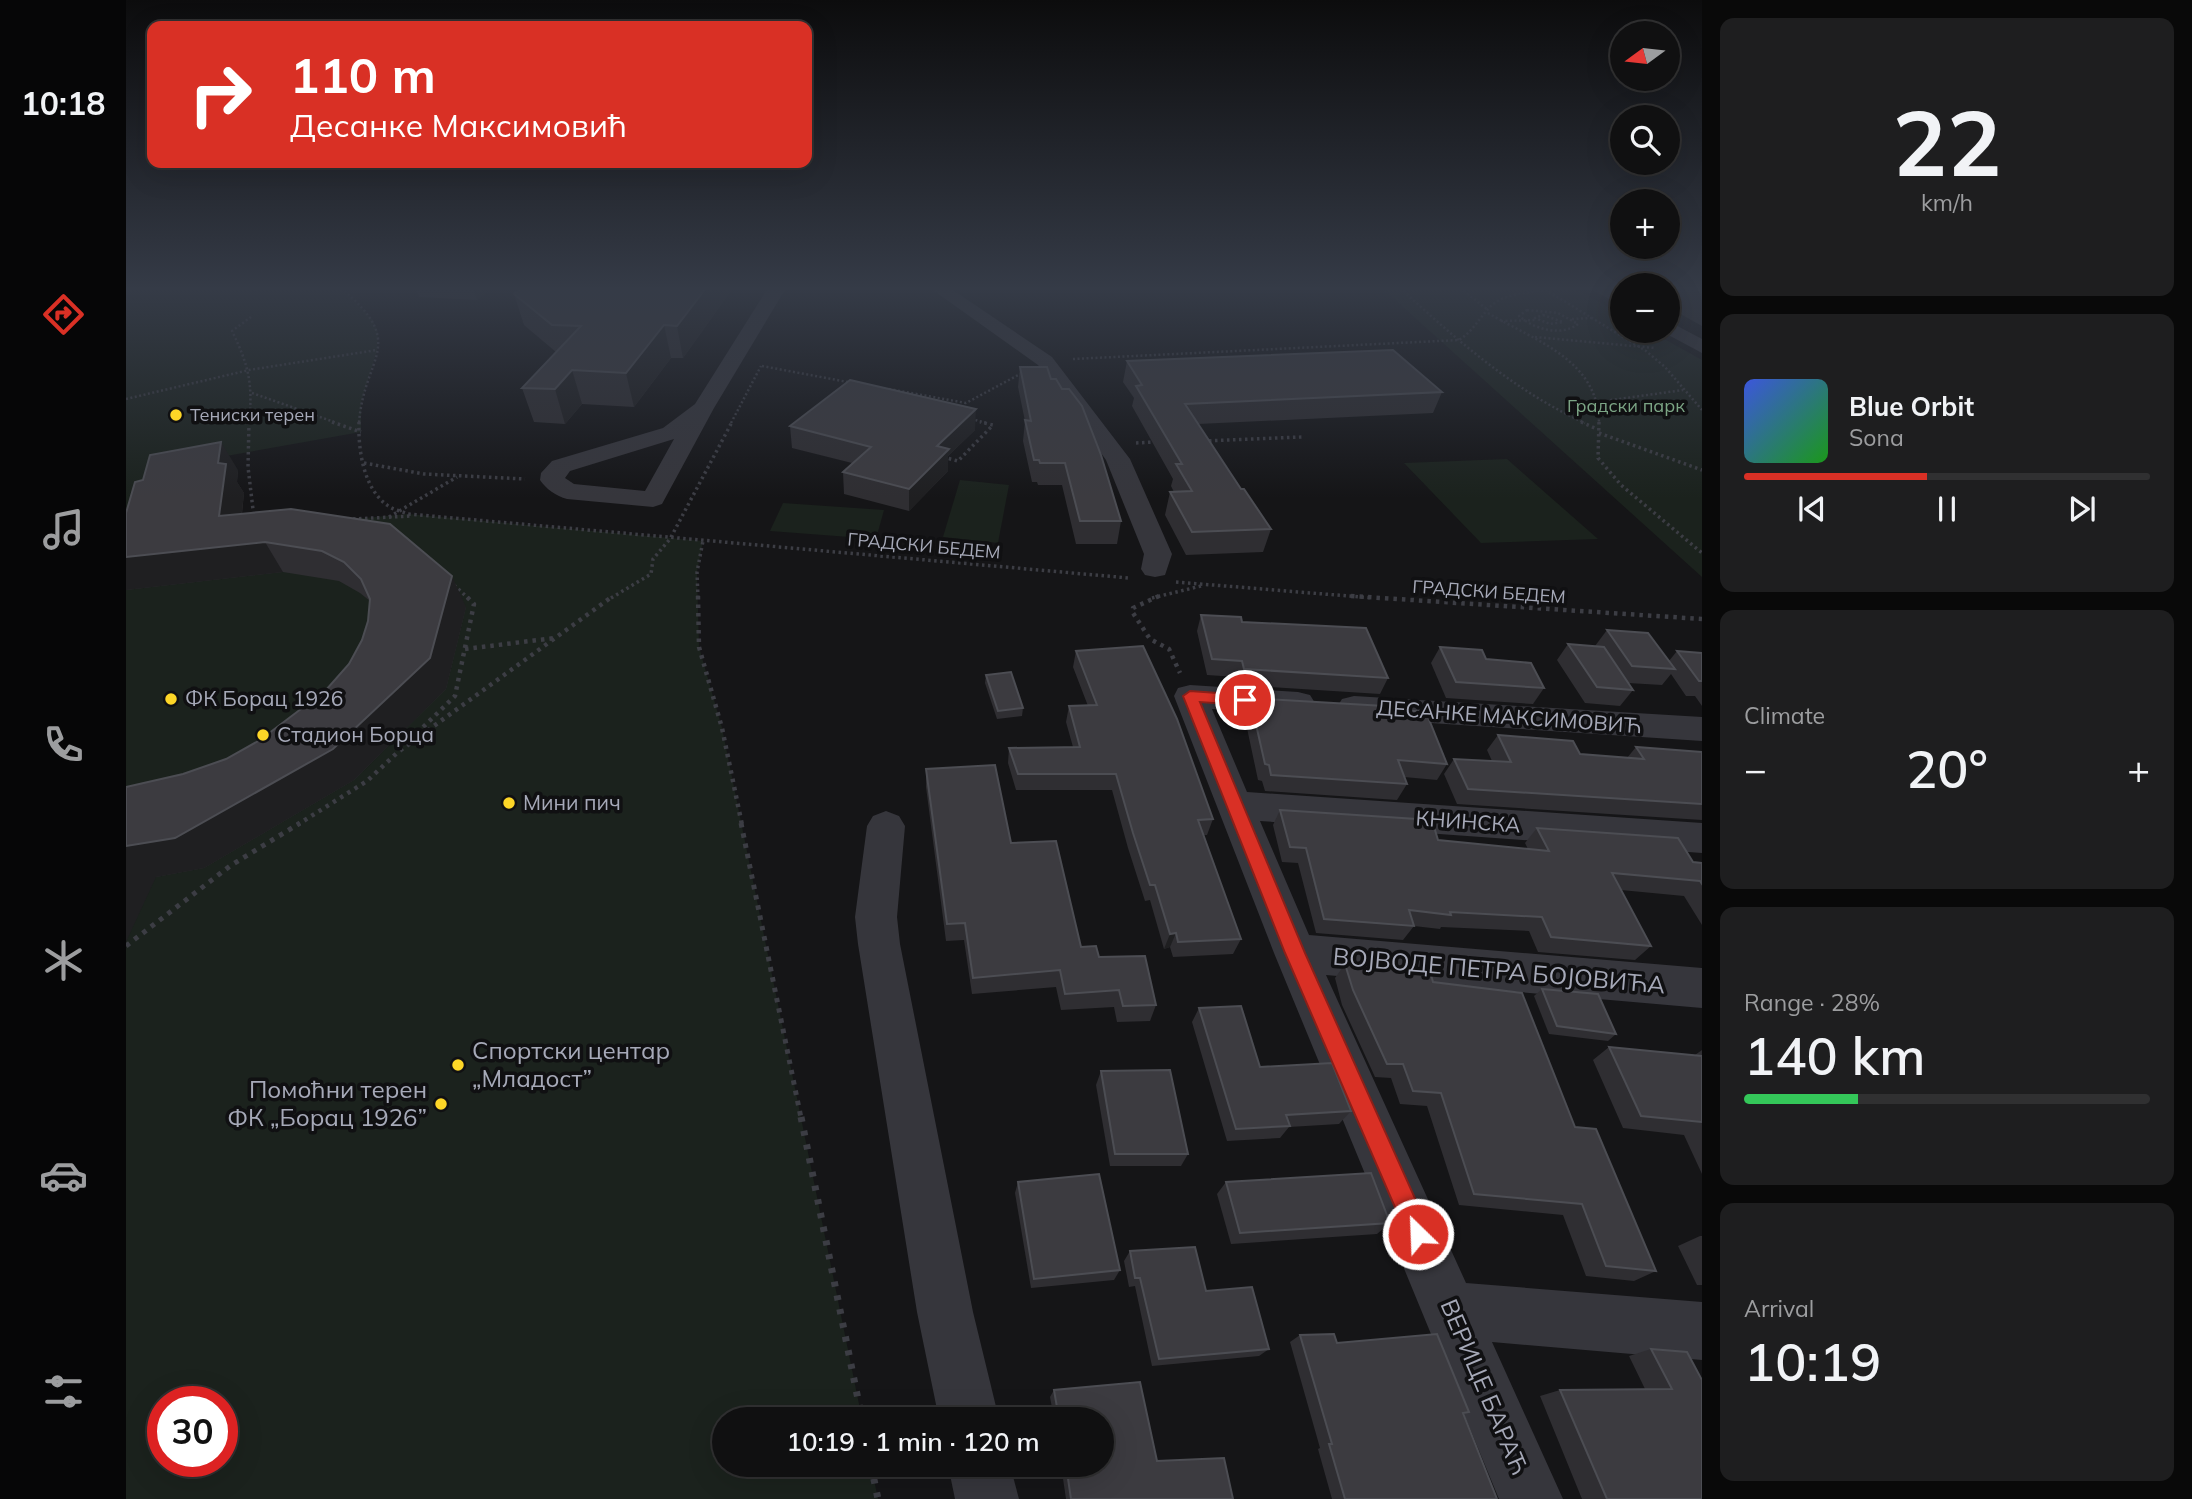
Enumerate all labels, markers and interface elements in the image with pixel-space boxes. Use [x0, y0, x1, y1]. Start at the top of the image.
north arrow [1610, 21, 1680, 91]
map controls [1610, 21, 1680, 343]
text: 110 m [290, 44, 436, 105]
icon: right [175, 49, 266, 140]
text: 10:18 [21, 83, 105, 123]
text: 22 [1892, 85, 2002, 199]
text: Десанке Максимовић [290, 105, 627, 145]
button: search [1610, 105, 1680, 175]
text: km/h [1921, 188, 1973, 217]
button: + [1610, 189, 1680, 259]
button: − [1610, 273, 1680, 343]
icon: directions [39, 290, 88, 339]
text: Blue Orbit [1849, 390, 1974, 423]
park label: Градски парк [1567, 394, 1685, 417]
place label: Тениски терен [190, 403, 315, 426]
marker: Тениски терен [168, 407, 184, 423]
text: Sona [1849, 423, 1904, 452]
icon: previous [1793, 490, 1831, 528]
icon: pause [1928, 490, 1966, 528]
icon: next [2063, 490, 2101, 528]
icon: music [39, 505, 88, 554]
street label: ГРАДСКИ БЕДЕМ [847, 527, 1002, 564]
street label: ГРАДСКИ БЕДЕМ [1412, 575, 1566, 608]
pin [1215, 670, 1275, 730]
icon: arrive [1226, 681, 1264, 719]
place label: ФК Борац 1926 [185, 685, 343, 711]
marker: ФК Борац 1926 [163, 691, 179, 707]
street label: ДЕСАНКЕ МАКСИМОВИЋ [1376, 694, 1643, 738]
text: Climate [1744, 701, 1825, 730]
icon: phone [39, 720, 88, 769]
place label: Стадион Борца [277, 721, 434, 747]
marker: Стадион Борца [255, 727, 271, 743]
text: 20° [1906, 736, 1988, 801]
text: − [1744, 745, 1767, 793]
text: + [2127, 745, 2150, 793]
place label: Мини пич [523, 789, 621, 815]
marker: Мини пич [501, 795, 517, 811]
street label: КНИНСКА [1415, 804, 1522, 838]
icon: climate [39, 936, 88, 985]
street label: ВОЈВОДЕ ПЕТРА БОЈОВИЋА [1332, 941, 1667, 1000]
text: Range · 28% [1744, 988, 1880, 1017]
text: 140 km [1744, 1023, 1925, 1088]
place label: Спортски центар „Младост” [472, 1035, 670, 1093]
marker: Спортски центар „Младост” [450, 1057, 466, 1073]
place label: Помоћни терен ФК „Борац 1926” [227, 1074, 427, 1132]
marker: Помоћни терен ФК „Борац 1926” [433, 1096, 449, 1112]
icon: car [39, 1151, 88, 1200]
position arrow [1381, 1197, 1455, 1271]
street label: ВЕРИЦЕ БАРАЋ [1434, 1294, 1535, 1479]
text: Arrival [1744, 1294, 1814, 1323]
text: 10:19 [1744, 1329, 1881, 1394]
icon: filters [39, 1367, 88, 1416]
speed limit sign: 30 [147, 1386, 238, 1477]
text: 10:19 · 1 min · 120 m [786, 1425, 1040, 1458]

